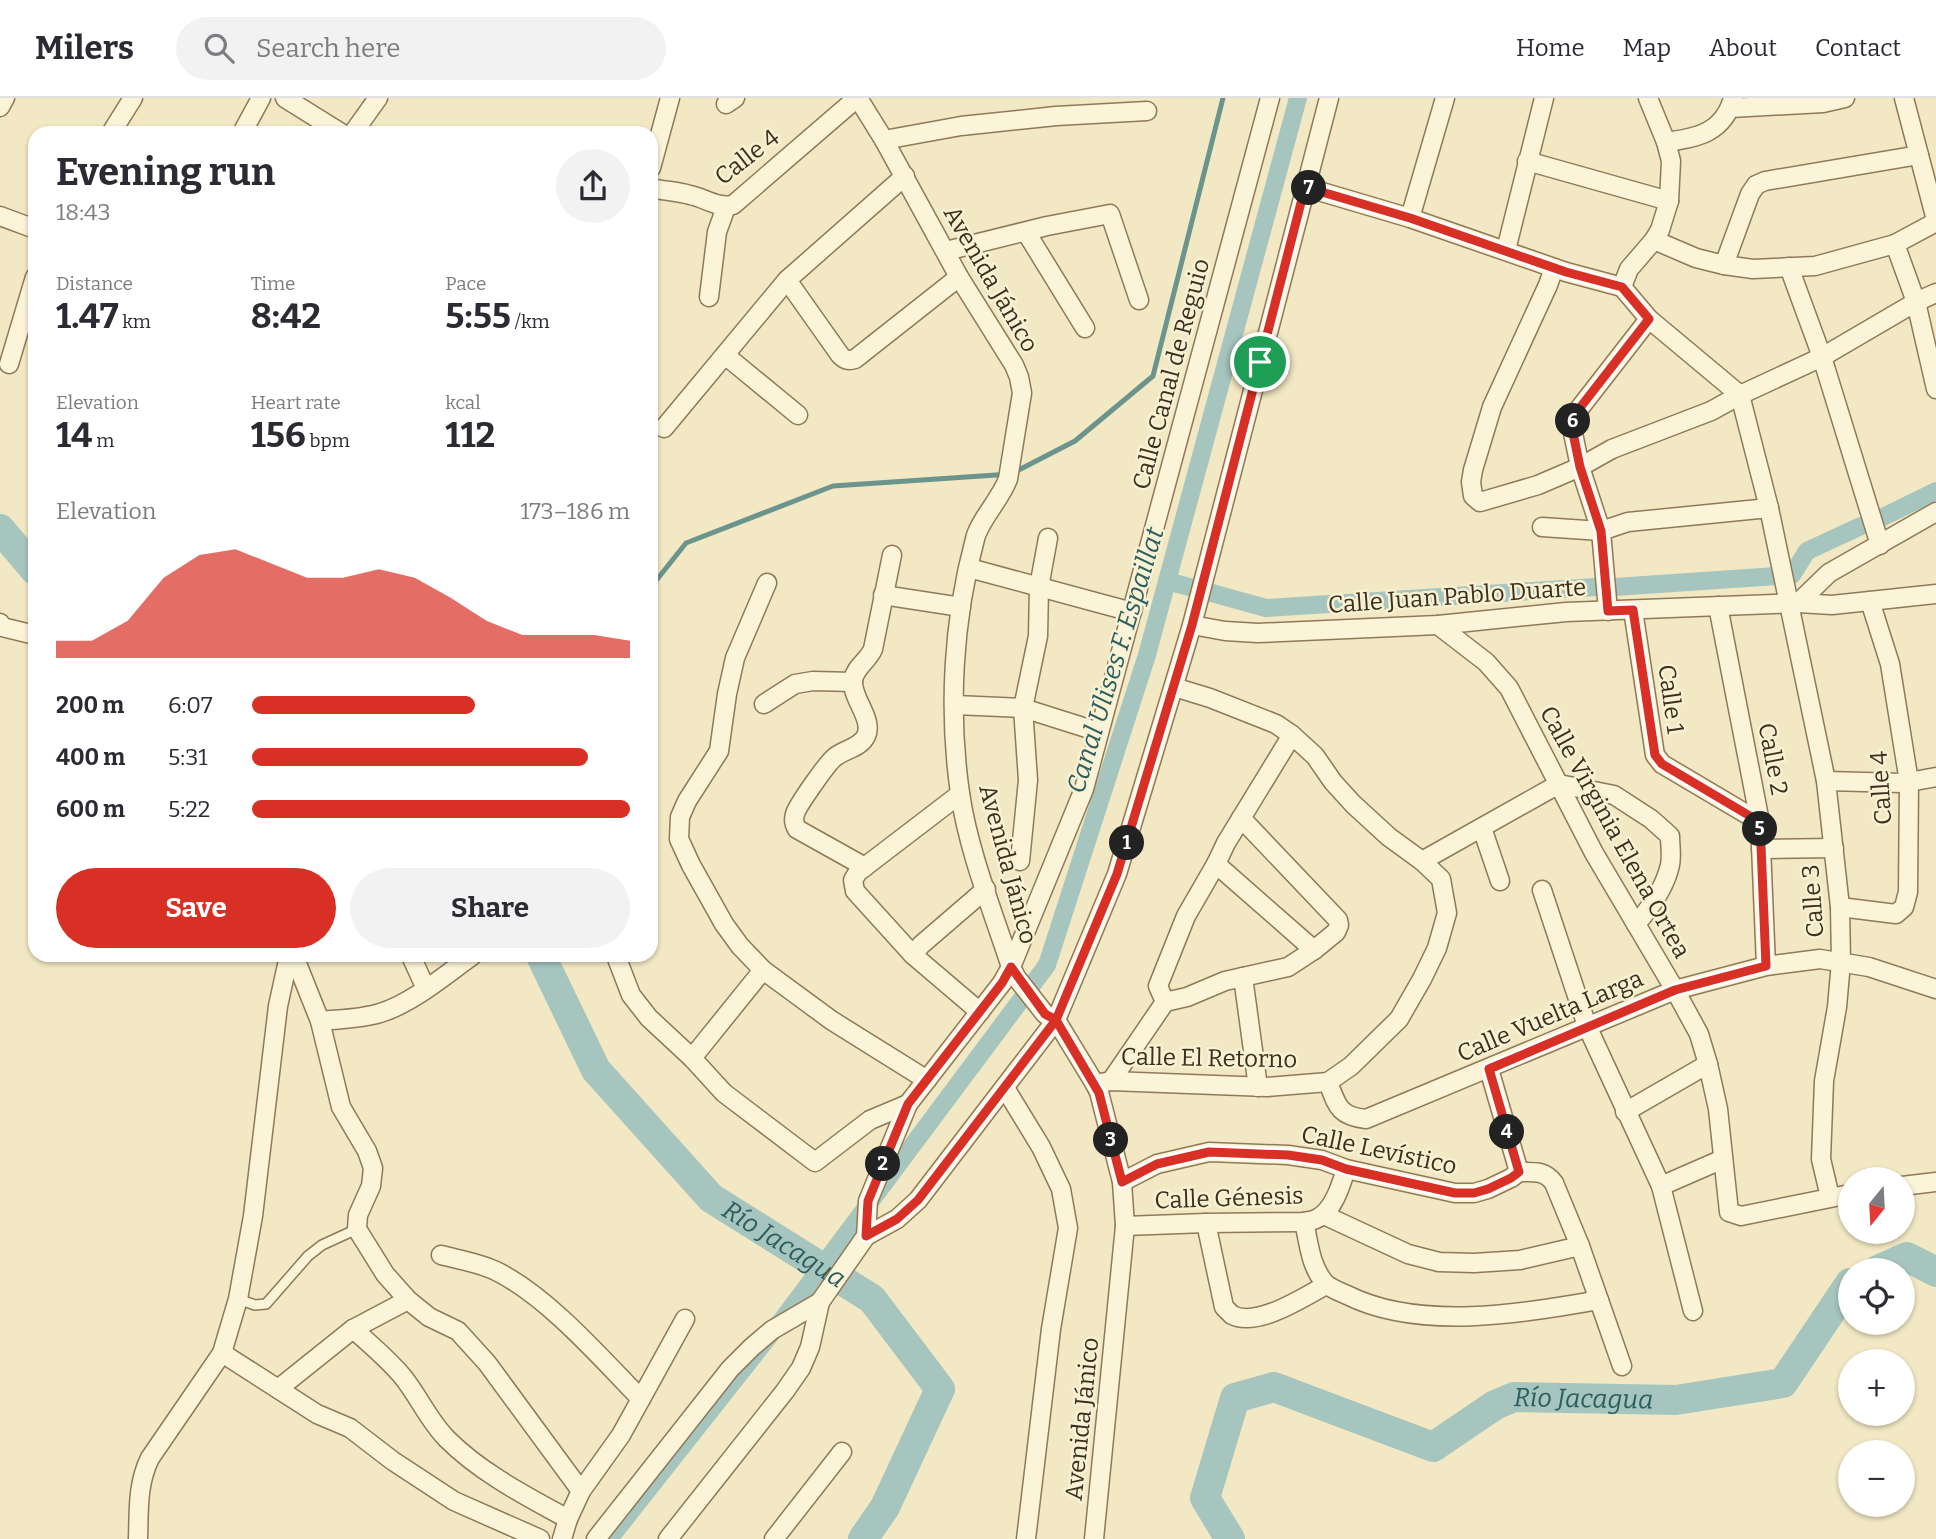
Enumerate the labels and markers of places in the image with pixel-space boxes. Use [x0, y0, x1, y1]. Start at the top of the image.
pin: 7 [1292, 170, 1326, 206]
pin [1230, 332, 1290, 392]
pin: 6 [1556, 404, 1590, 438]
pin: 5 [1742, 812, 1778, 846]
pin: 1 [1110, 826, 1144, 860]
pin: 4 [1490, 1114, 1524, 1150]
pin: 3 [1094, 1122, 1128, 1158]
pin: 2 [866, 1146, 900, 1182]

